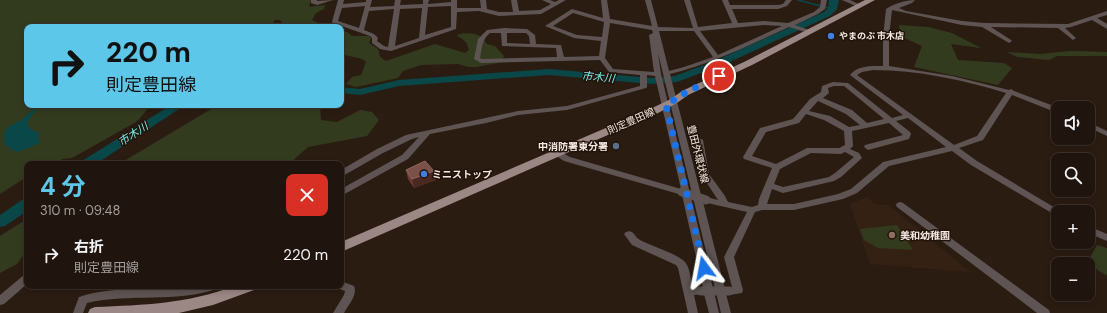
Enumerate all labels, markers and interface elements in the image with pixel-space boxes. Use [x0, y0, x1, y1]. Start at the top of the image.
place label: やまのぶ 市木店 [839, 30, 904, 42]
marker: やまのぶ 市木店 [826, 31, 836, 41]
text: 220 m [106, 34, 191, 71]
icon: right [40, 40, 92, 92]
pin [702, 59, 736, 93]
icon: arrive [708, 65, 730, 87]
water label: 市木川 [581, 69, 616, 85]
text: 則定豊田線 [106, 73, 196, 97]
map controls [1051, 101, 1095, 301]
button: sound [1051, 101, 1095, 145]
street label: 則定豊田線 [606, 105, 656, 137]
water label: 市木川 [115, 119, 151, 149]
street label: 豊田外環状線 [684, 123, 712, 185]
place label: 中消防署東分署 [538, 140, 608, 153]
marker: 中消防署東分署 [611, 141, 621, 151]
button: search [1051, 153, 1095, 197]
place label: ミニストップ [432, 168, 492, 181]
marker: ミニストップ [419, 169, 429, 179]
text: 4 分 [40, 171, 85, 202]
button: close [286, 174, 328, 216]
text: 310 m · 09:48 [40, 202, 120, 219]
button: + [1051, 205, 1095, 249]
place label: 美和幼稚園 [900, 229, 950, 242]
marker: 美和幼稚園 [887, 230, 897, 240]
text: 右折 [74, 237, 104, 257]
icon: right [40, 244, 62, 266]
text: 220 m [283, 245, 328, 265]
position arrow [683, 247, 725, 289]
button: − [1051, 257, 1095, 301]
text: 則定豊田線 [74, 259, 139, 276]

